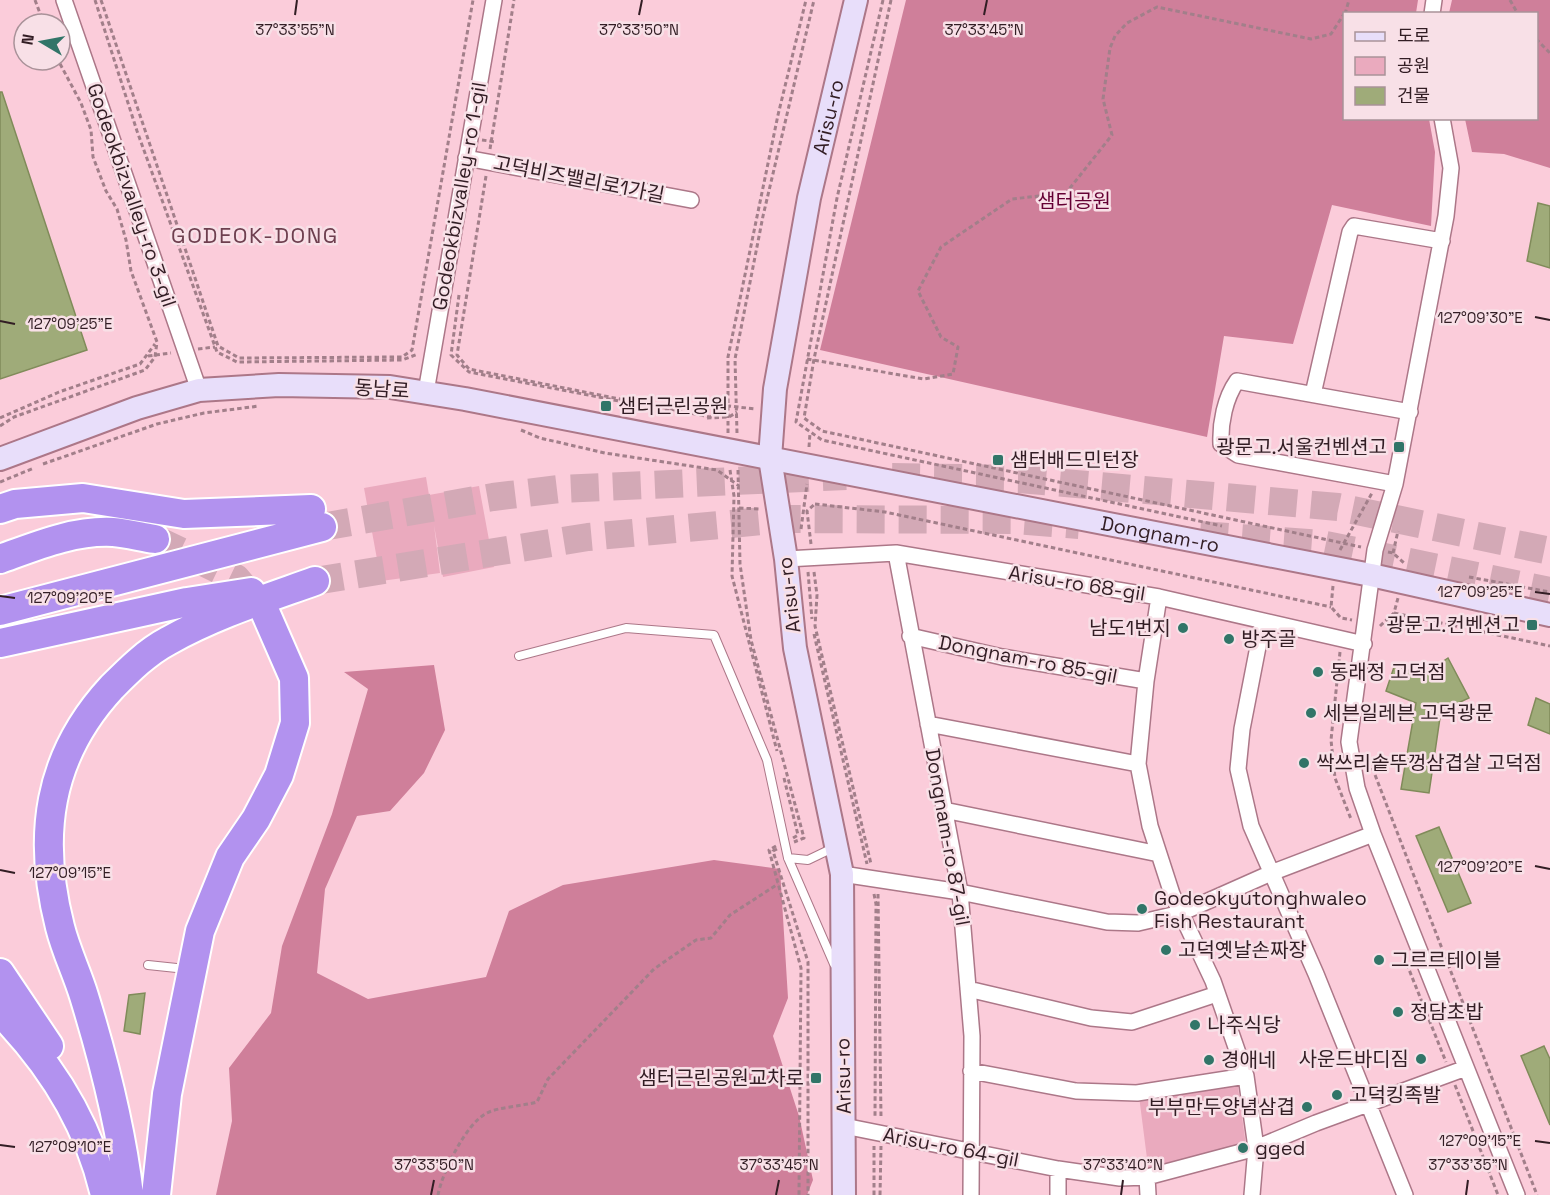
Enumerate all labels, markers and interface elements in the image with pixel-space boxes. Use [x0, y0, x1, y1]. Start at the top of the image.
north arrow [12, 12, 72, 72]
legend [1343, 12, 1538, 120]
text: 37°33'55"N [255, 20, 335, 39]
text: 37°33'50"N [599, 20, 679, 39]
text: 37°33'45"N [944, 20, 1024, 39]
text: 도로 [1397, 24, 1430, 47]
text: N [16, 32, 39, 47]
text: 공원 [1397, 54, 1430, 77]
street label: Arisu-ro [807, 77, 850, 157]
street label: Godeokbizvalley-ro 3-gil [81, 80, 183, 310]
street label: Godeokbizvalley-ro 1-gil [426, 80, 492, 312]
text: 건물 [1397, 84, 1430, 107]
street label: 고덕비즈밸리로1가길 [491, 150, 667, 208]
park label: 샘터공원 [1037, 188, 1111, 214]
district label: GODEOK-DONG [171, 221, 339, 249]
text: 127°09'30"E [1437, 308, 1523, 327]
text: 127°09'25"E [28, 314, 112, 333]
street label: 동남로 [354, 374, 410, 404]
place label: 샘터근린공원 [618, 393, 728, 419]
marker: 샘터근린공원 [599, 399, 613, 413]
place label: 광문고.서울컨벤션고 [1216, 434, 1387, 460]
marker: 광문고.서울컨벤션고 [1392, 440, 1406, 454]
place label: 샘터배드민턴장 [1010, 447, 1139, 473]
marker: 샘터배드민턴장 [991, 453, 1005, 467]
street label: Dongnam-ro [1099, 510, 1222, 558]
street label: Arisu-ro [771, 555, 807, 635]
street label: Arisu-ro 68-gil [1007, 559, 1147, 607]
text: 127°09'25"E [1438, 582, 1522, 601]
text: 127°09'20"E [27, 588, 113, 607]
place label: 광문고.컨벤션고 [1386, 612, 1520, 638]
place label: 남도1번지 [1089, 615, 1171, 641]
marker: 광문고.컨벤션고 [1525, 618, 1539, 632]
marker: 남도1번지 [1176, 621, 1190, 635]
place label: 방주골 [1241, 626, 1296, 652]
street label: Dongnam-ro 85-gil [936, 629, 1120, 689]
marker: 방주골 [1222, 632, 1236, 646]
place label: 동래정 고덕점 [1330, 659, 1446, 685]
marker: 동래정 고덕점 [1311, 665, 1325, 679]
place label: 세븐일레븐 고덕광문 [1323, 700, 1494, 726]
marker: 세븐일레븐 고덕광문 [1304, 706, 1318, 720]
street label: Dongnam-ro 87-gil [920, 746, 976, 928]
place label: 싹쓰리솥뚜껑삼겹살 고덕점 [1316, 750, 1542, 776]
marker: 싹쓰리솥뚜껑삼겹살 고덕점 [1297, 756, 1311, 770]
text: 127°09'20"E [1437, 857, 1523, 876]
text: 127°09'15"E [29, 863, 111, 882]
place label: Godeokyutonghwaleo Fish Restaurant [1154, 885, 1367, 934]
marker: Godeokyutonghwaleo Fish Restaurant [1135, 902, 1149, 916]
place label: 고덕옛날손짜장 [1178, 937, 1307, 963]
marker: 고덕옛날손짜장 [1159, 943, 1173, 957]
place label: 그르르테이블 [1391, 947, 1501, 973]
marker: 그르르테이블 [1372, 953, 1386, 967]
place label: 정담초밥 [1410, 999, 1484, 1025]
marker: 정담초밥 [1391, 1005, 1405, 1019]
place label: 나주식당 [1207, 1012, 1281, 1038]
marker: 나주식당 [1188, 1018, 1202, 1032]
street label: Arisu-ro [829, 1038, 857, 1114]
place label: 사운드바디짐 [1299, 1046, 1409, 1072]
place label: 경애네 [1221, 1047, 1276, 1073]
marker: 사운드바디짐 [1414, 1052, 1428, 1066]
marker: 경애네 [1202, 1053, 1216, 1067]
place label: 샘터근린공원교차로 [638, 1065, 804, 1091]
marker: 샘터근린공원교차로 [809, 1071, 823, 1085]
place label: 고덕킹족발 [1349, 1082, 1441, 1108]
marker: 고덕킹족발 [1330, 1088, 1344, 1102]
place label: 부부만두양념삼겹 [1148, 1094, 1295, 1120]
marker: 부부만두양념삼겹 [1300, 1100, 1314, 1114]
street label: Arisu-ro 64-gil [881, 1121, 1021, 1173]
text: 127°09'15"E [1439, 1131, 1521, 1150]
place label: gged [1255, 1135, 1305, 1161]
text: 127°09'10"E [29, 1137, 111, 1156]
marker: gged [1236, 1141, 1250, 1155]
text: 37°33'50"N [394, 1155, 474, 1174]
text: 37°33'45"N [739, 1155, 819, 1174]
text: 37°33'40"N [1083, 1155, 1163, 1174]
text: 37°33'35"N [1428, 1155, 1508, 1174]

